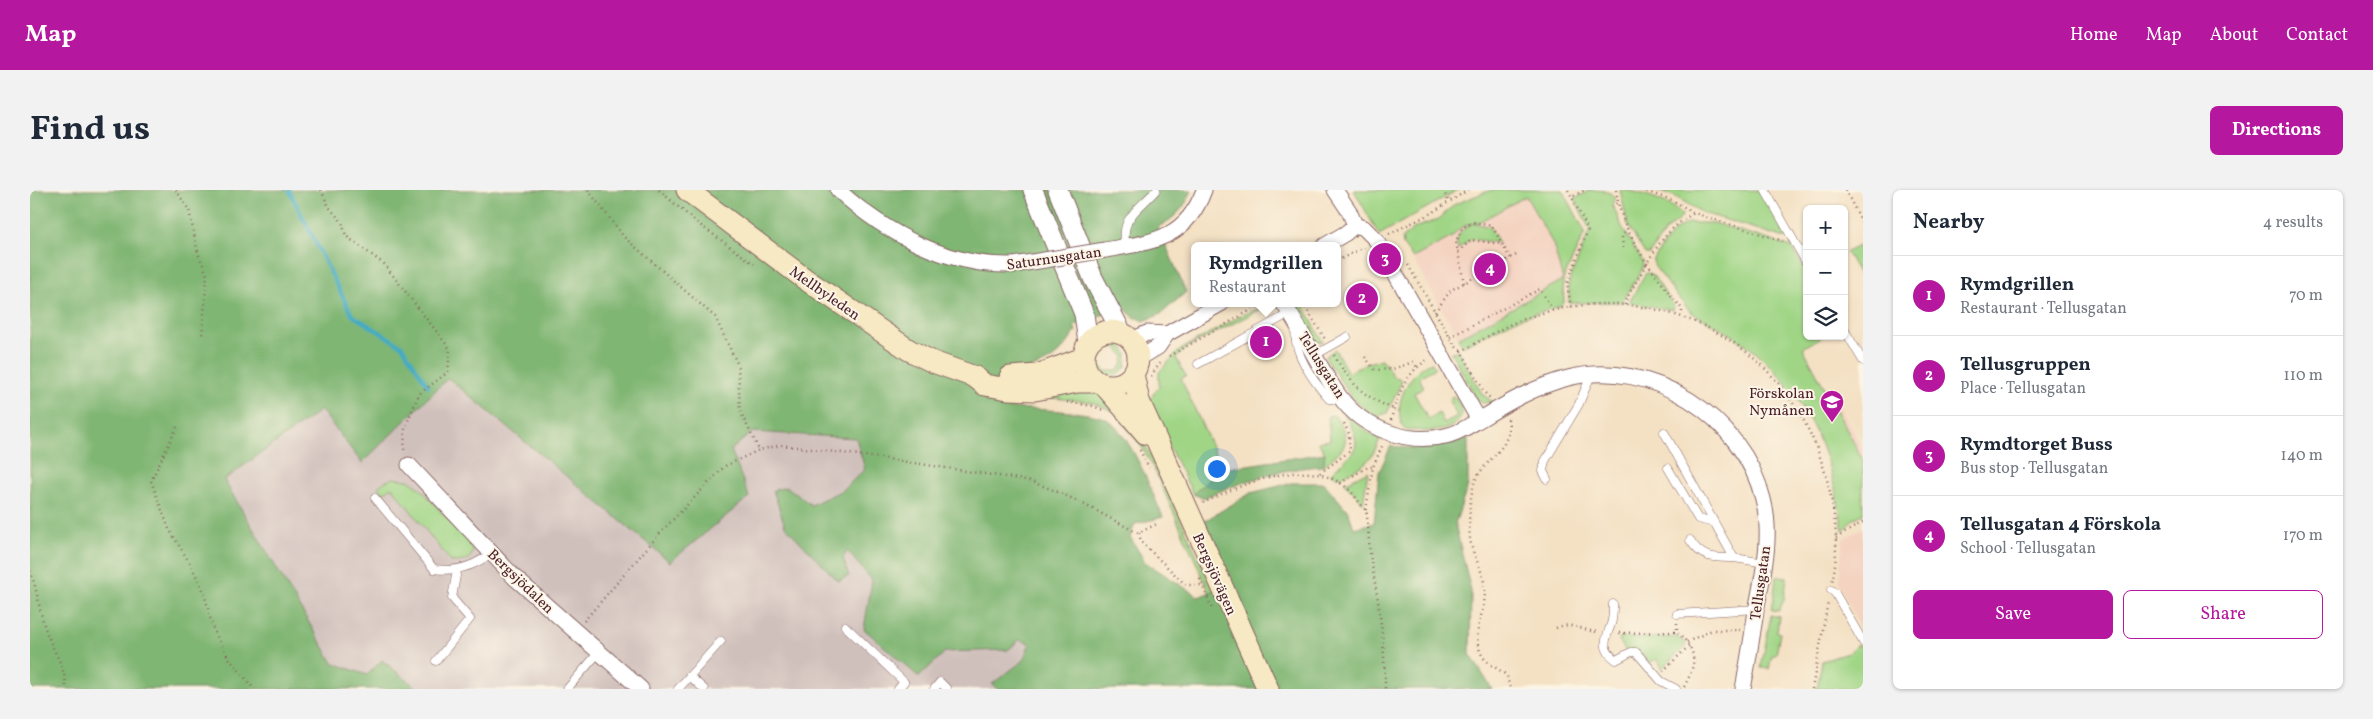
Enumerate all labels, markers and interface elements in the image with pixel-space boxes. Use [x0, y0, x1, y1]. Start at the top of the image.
text: Map [25, 18, 76, 52]
text: Home [2070, 23, 2118, 48]
text: Map [2146, 23, 2182, 48]
text: About [2210, 23, 2258, 48]
text: Contact [2286, 23, 2348, 48]
text: Find us [30, 106, 150, 154]
button: Directions [2210, 106, 2343, 155]
map controls [1803, 205, 1848, 340]
button: + [1803, 205, 1848, 250]
text: Nearby [1913, 208, 1984, 237]
text: 4 results [2263, 212, 2323, 234]
pin: 3 [1369, 240, 1401, 278]
street label: Saturnusgatan [1005, 242, 1103, 277]
popup [1191, 242, 1341, 307]
pin: 4 [1474, 250, 1506, 288]
button: − [1803, 250, 1848, 295]
text: Rymdgrillen [1209, 251, 1323, 277]
street label: Mellbyleden [785, 262, 864, 326]
text: Rymdgrillen [1960, 272, 2074, 298]
text: Restaurant [1209, 277, 1286, 299]
pin: 2 [1346, 280, 1378, 318]
text: 1 [1926, 285, 1932, 307]
text: 70 m [2289, 285, 2323, 307]
button: layers [1803, 295, 1848, 340]
text: Restaurant · Tellusgatan [1960, 298, 2127, 320]
pin: 1 [1250, 323, 1282, 361]
street label: Tellusgatan [1292, 328, 1350, 403]
text: Tellusgruppen [1960, 352, 2091, 378]
text: 2 [1925, 365, 1933, 387]
text: 110 m [2284, 365, 2323, 387]
text: Place · Tellusgatan [1960, 378, 2086, 400]
place label: Förskolan Nymånen [1749, 384, 1814, 422]
school or university icon: Förskolan Nymånen [1819, 389, 1845, 423]
text: Rymdtorget Buss [1960, 432, 2113, 458]
text: 3 [1925, 445, 1933, 467]
text: 140 m [2281, 445, 2323, 467]
your location [1204, 456, 1230, 482]
text: Bus stop · Tellusgatan [1960, 458, 2108, 480]
text: Tellusgatan 4 Förskola [1960, 512, 2161, 538]
text: 4 [1924, 525, 1934, 547]
text: 170 m [2283, 525, 2323, 547]
street label: Bergsjövägen [1186, 530, 1241, 619]
text: School · Tellusgatan [1960, 538, 2096, 560]
street label: Tellusgatan [1746, 544, 1777, 622]
street label: Bergsjödalen [482, 545, 558, 619]
button: Save [1913, 590, 2113, 639]
button: Share [2123, 590, 2323, 639]

